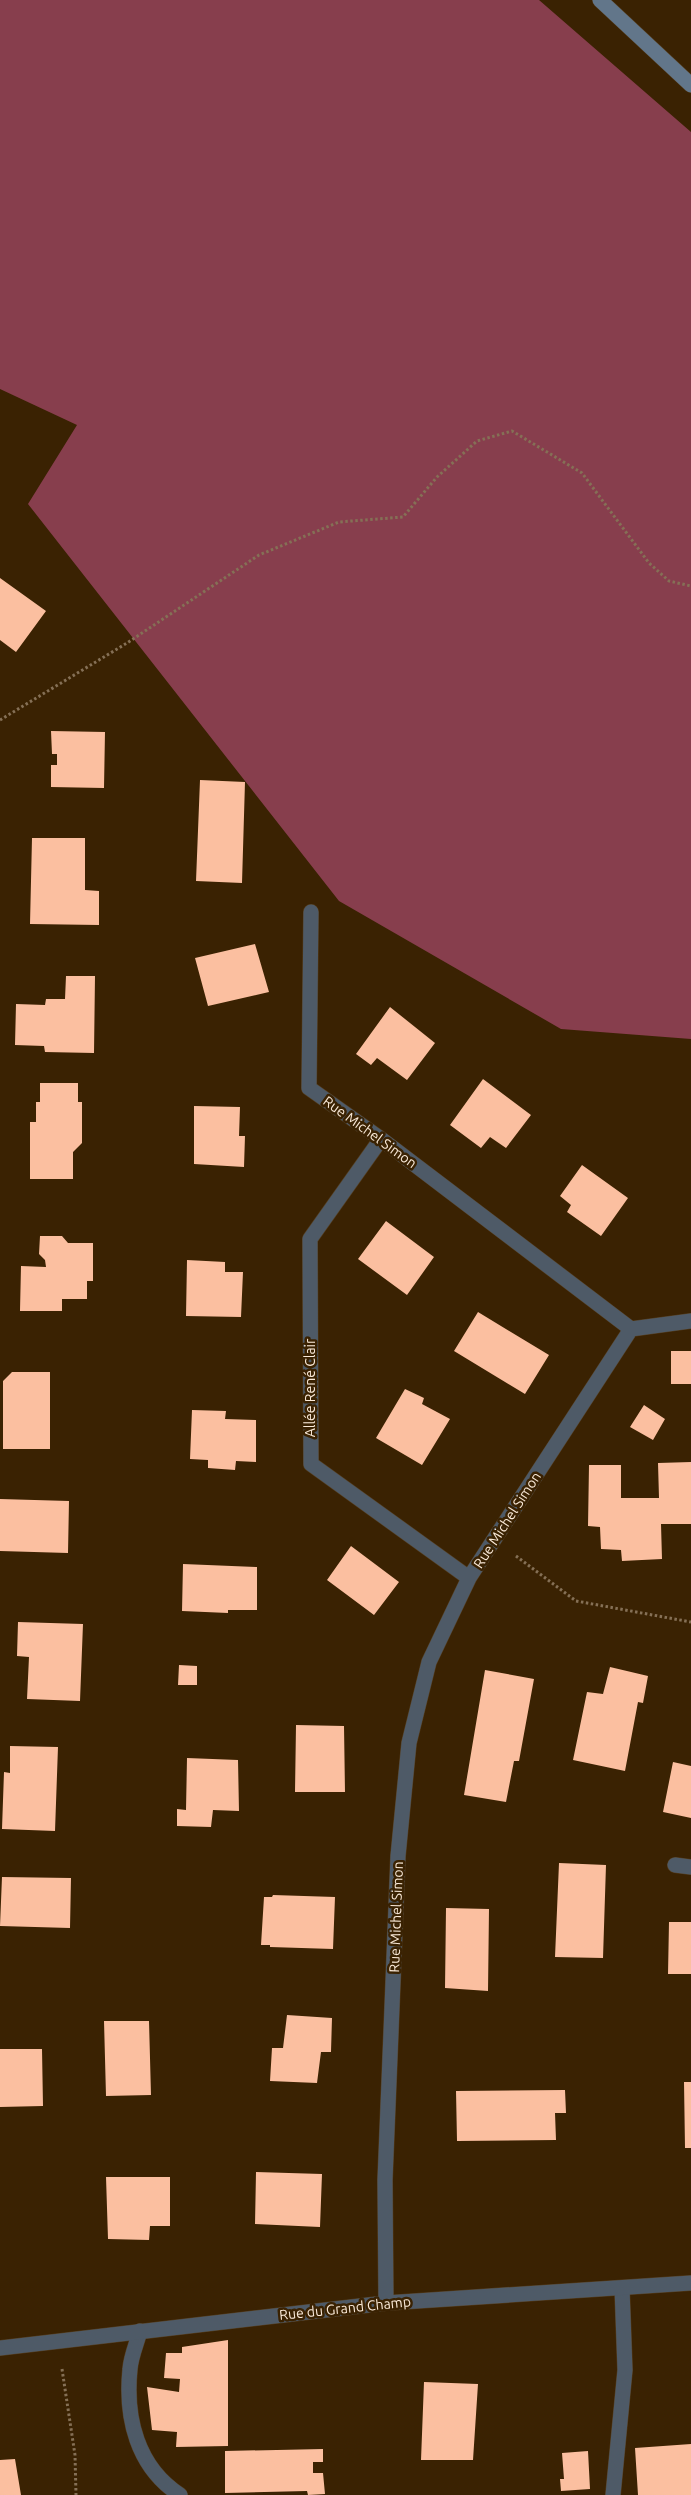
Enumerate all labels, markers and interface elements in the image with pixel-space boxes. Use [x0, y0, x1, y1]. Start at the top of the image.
street label: Rue Michel Simon [320, 1093, 420, 1171]
street label: Allée René Clair [302, 1338, 318, 1437]
street label: Rue Michel Simon [470, 1469, 544, 1571]
street label: Rue Michel Simon [386, 1861, 406, 1973]
street label: Rue du Grand Champ [278, 2293, 412, 2323]

